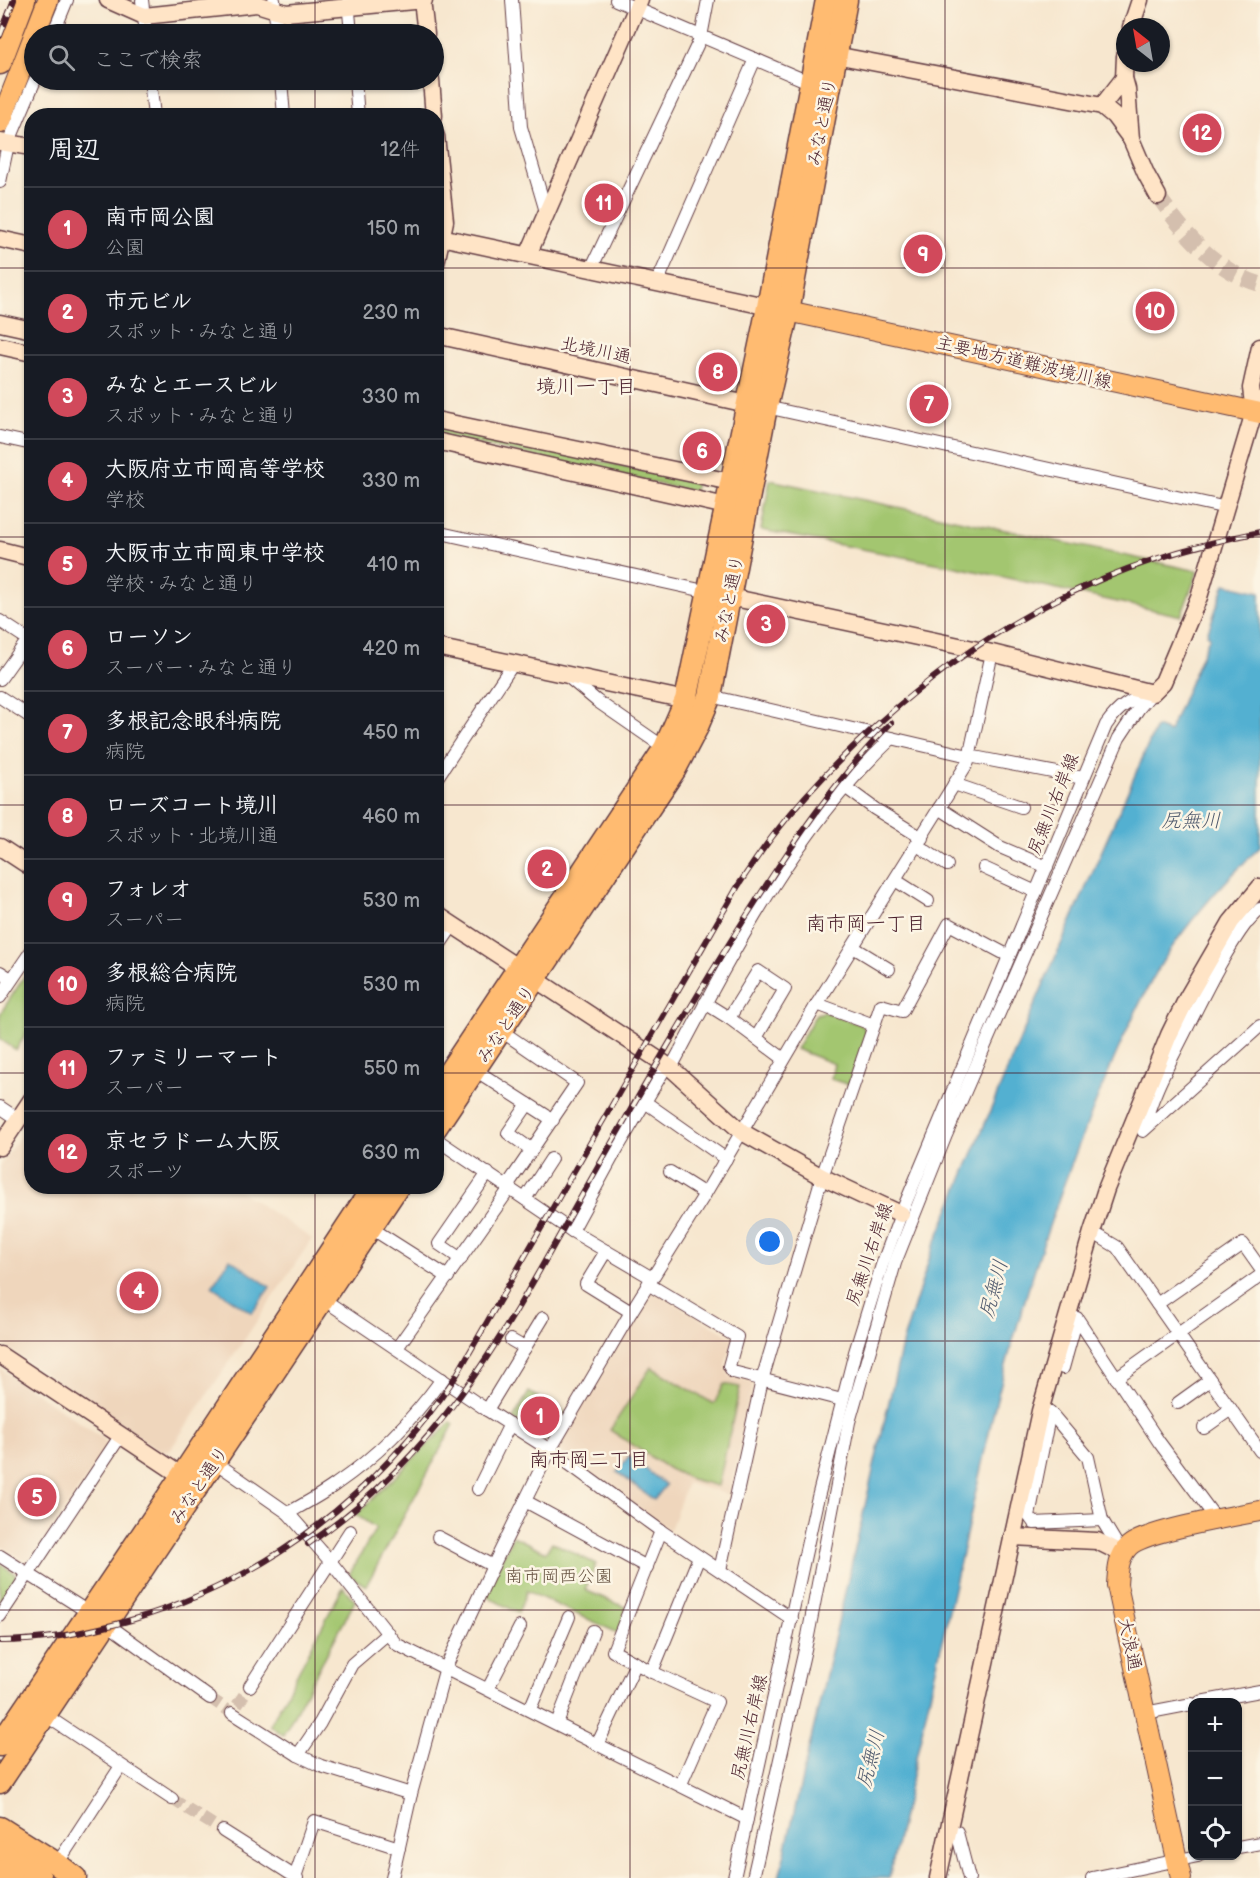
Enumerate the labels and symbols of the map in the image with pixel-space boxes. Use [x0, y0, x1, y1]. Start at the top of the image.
north arrow [1116, 18, 1170, 72]
street label: みなと通り [804, 76, 841, 168]
pin: 12 [1182, 110, 1222, 156]
pin: 11 [584, 180, 624, 226]
pin: 9 [904, 232, 942, 276]
pin: 10 [1136, 288, 1174, 334]
street label: 主要地方道難波境川線 [934, 332, 1114, 393]
street label: 北境川通 [558, 333, 633, 368]
pin: 8 [698, 350, 738, 394]
district label: 境川一丁目 [536, 375, 636, 399]
pin: 7 [910, 382, 948, 426]
pin: 6 [682, 428, 722, 474]
street label: みなと通り [711, 553, 748, 645]
pin: 3 [746, 602, 786, 646]
street label: 尻無川右岸線 [1023, 750, 1083, 858]
water label: 尻無川 [1161, 809, 1221, 833]
pin: 2 [528, 846, 566, 892]
district label: 南市岡一丁目 [806, 912, 926, 936]
street label: みなと通り [473, 981, 540, 1067]
street label: 尻無川右岸線 [842, 1200, 897, 1309]
your location [755, 1227, 784, 1256]
water label: 尻無川 [975, 1257, 1013, 1321]
pin: 4 [120, 1268, 158, 1314]
pin: 1 [520, 1394, 560, 1438]
street label: みなと通り [166, 1442, 233, 1528]
district label: 南市岡二丁目 [529, 1448, 649, 1472]
pin: 5 [18, 1474, 57, 1520]
park label: 南市岡西公園 [505, 1566, 613, 1587]
street label: 大浪通 [1114, 1616, 1145, 1673]
street label: 尻無川右岸線 [727, 1672, 772, 1782]
water label: 尻無川 [852, 1727, 890, 1791]

